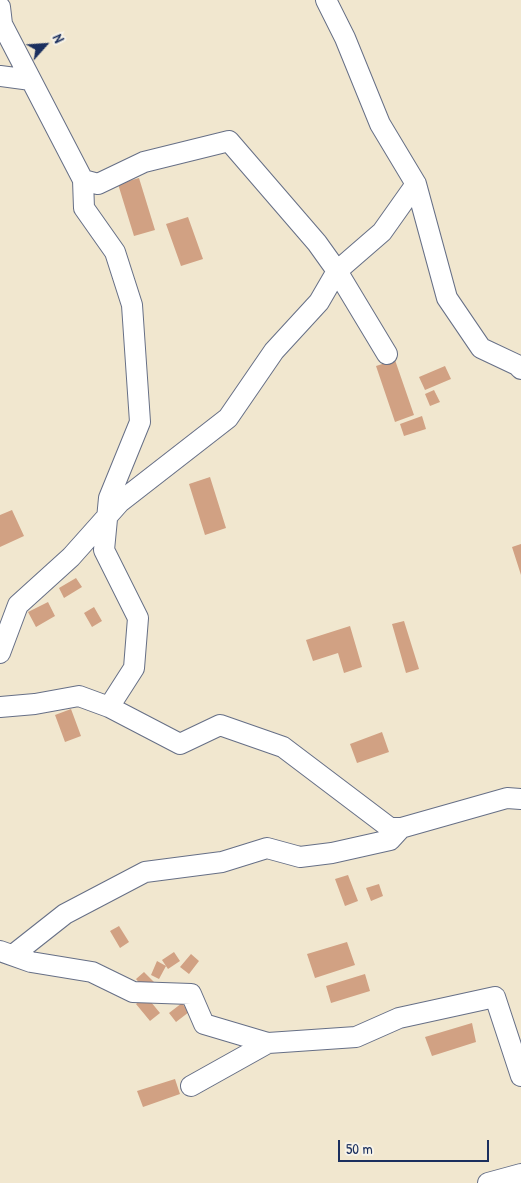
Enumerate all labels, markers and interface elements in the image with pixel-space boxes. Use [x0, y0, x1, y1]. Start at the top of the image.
north arrow [20, 20, 70, 70]
text: N [49, 31, 69, 46]
scale bar [341, 1130, 492, 1162]
text: 50 m [346, 1138, 373, 1159]

